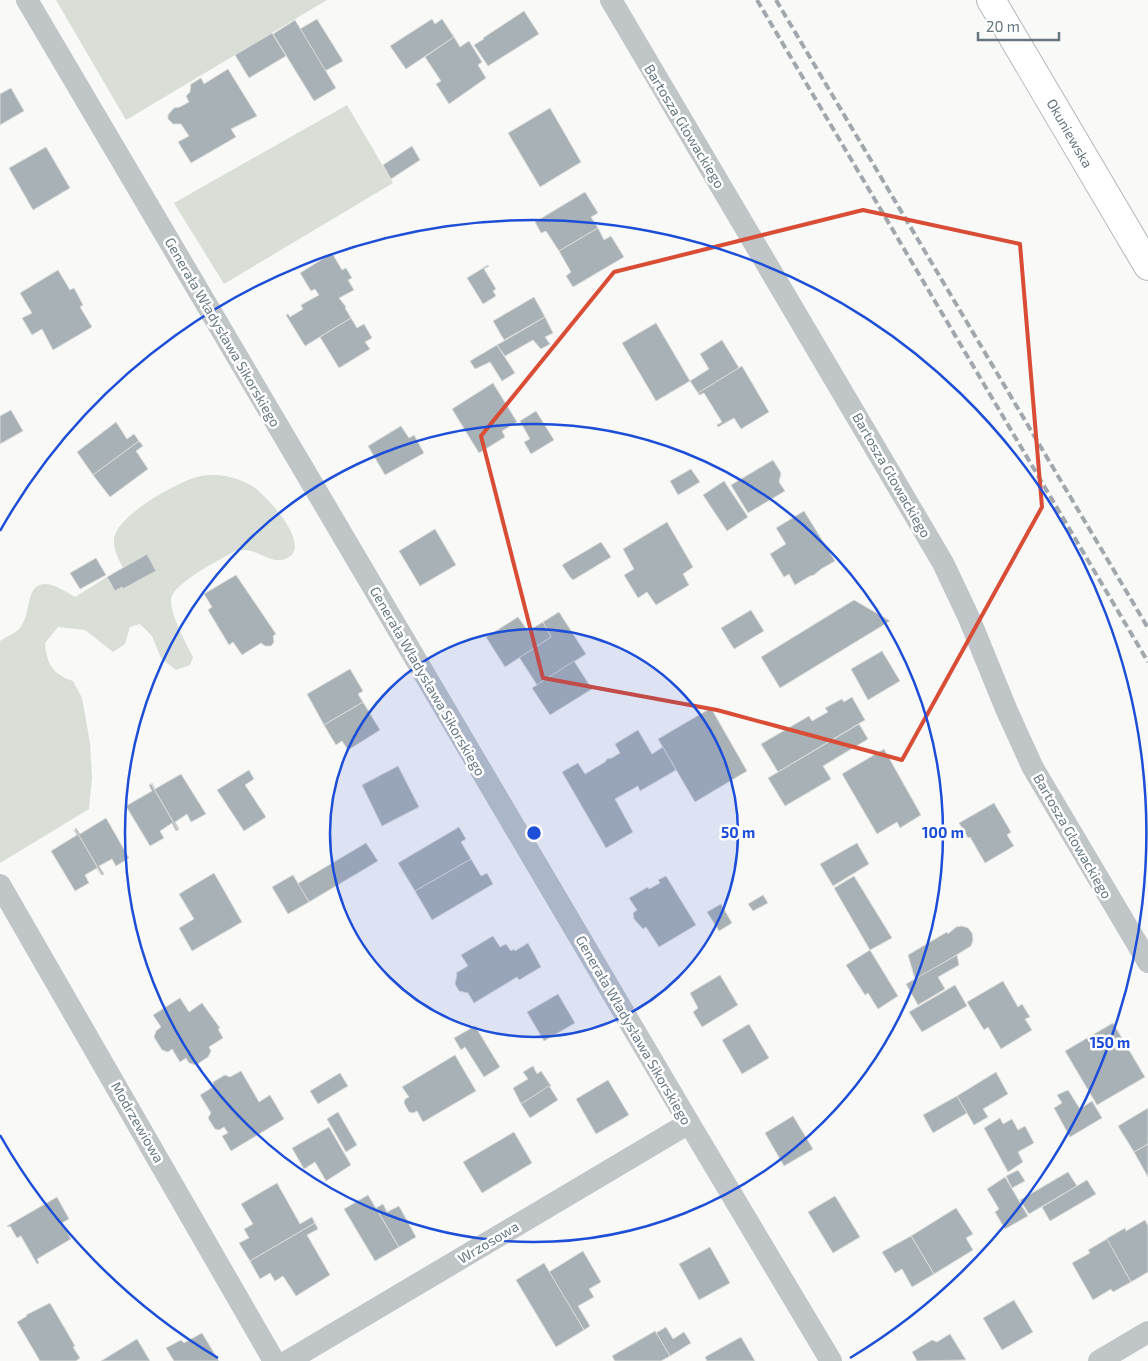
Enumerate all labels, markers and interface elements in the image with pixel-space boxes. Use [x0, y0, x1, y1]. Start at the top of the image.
scale bar [978, 10, 1059, 42]
text: 20 m [986, 17, 1020, 35]
street label: Bartosza Głowackiego [641, 61, 729, 191]
street label: Okuniewska [1043, 95, 1097, 171]
street label: Generała Władysława Sikorskiego [162, 234, 284, 430]
street label: Bartosza Głowackiego [849, 409, 935, 541]
street label: Generała Władysława Sikorskiego [367, 583, 489, 779]
street label: Bartosza Głowackiego [1030, 770, 1116, 902]
text: 50 m [721, 823, 755, 841]
text: 100 m [922, 823, 964, 841]
centre of rings [525, 824, 543, 842]
street label: Generała Władysława Sikorskiego [573, 932, 695, 1128]
text: 150 m [1090, 1033, 1130, 1051]
street label: Modrzewiowa [108, 1079, 168, 1165]
street label: Wrzosowa [454, 1217, 522, 1267]

